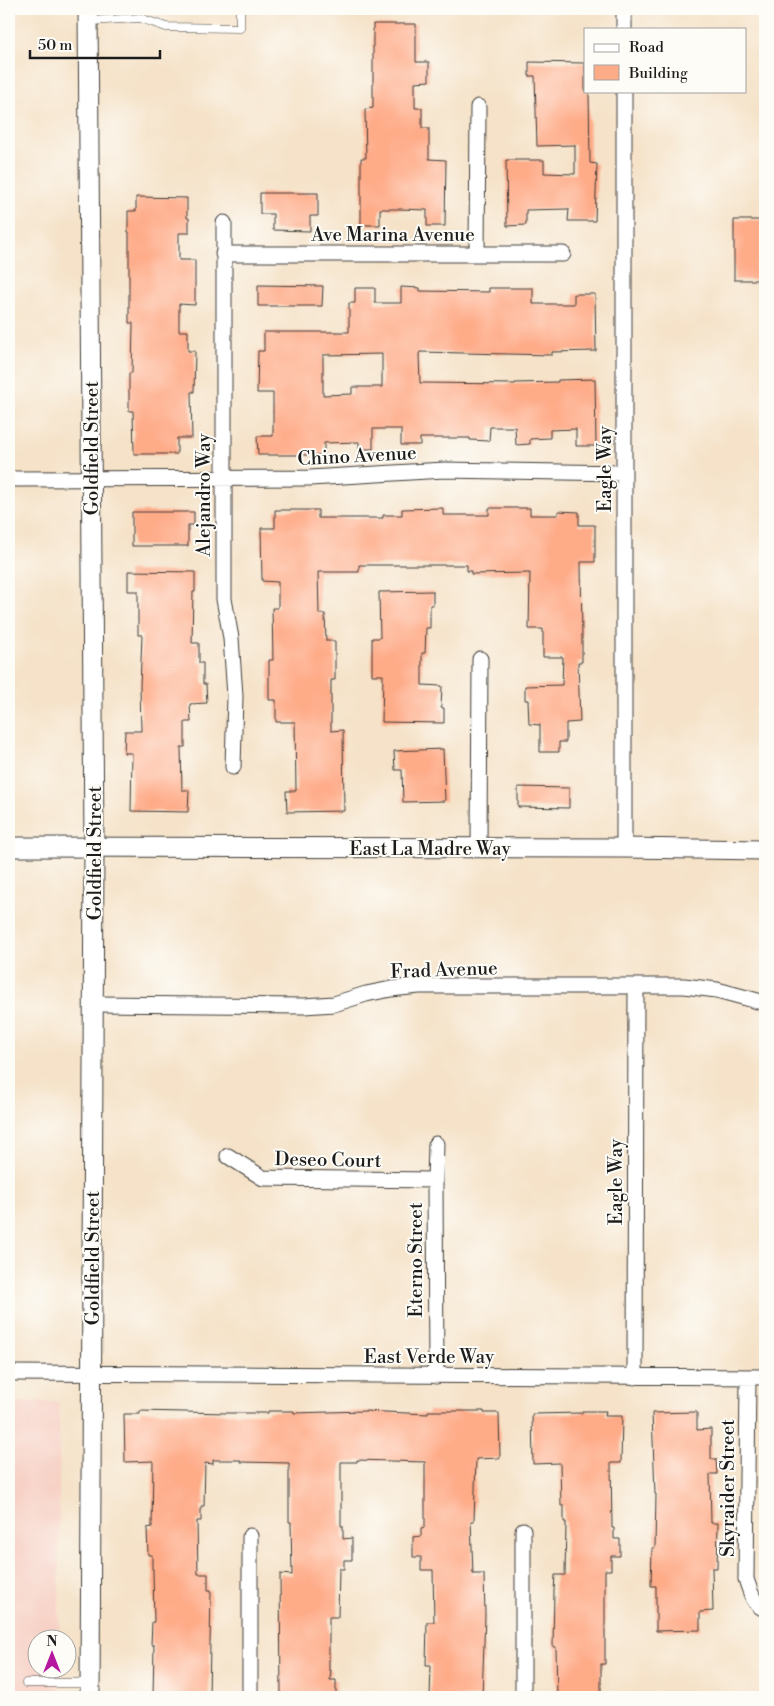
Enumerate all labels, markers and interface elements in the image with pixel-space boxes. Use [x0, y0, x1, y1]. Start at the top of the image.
scale bar [30, 28, 160, 60]
legend [584, 28, 746, 92]
text: 50 m [38, 36, 72, 55]
text: Road [629, 38, 664, 57]
text: Building [628, 64, 688, 83]
street label: Ave Marina Avenue [310, 223, 475, 247]
street label: Goldfield Street [80, 381, 104, 515]
street label: Eagle Way [593, 425, 617, 512]
street label: Alejandro Way [192, 432, 216, 558]
street label: Chino Avenue [297, 441, 417, 471]
street label: Goldfield Street [83, 786, 107, 920]
street label: East La Madre Way [349, 837, 511, 861]
street label: Frad Avenue [390, 956, 498, 984]
street label: Eagle Way [604, 1138, 628, 1225]
street label: Deseo Court [274, 1147, 382, 1173]
street label: Goldfield Street [81, 1191, 105, 1325]
street label: Eterno Street [404, 1202, 428, 1318]
street label: East Verde Way [364, 1345, 495, 1369]
street label: Skyraider Street [716, 1419, 740, 1557]
north arrow [28, 1628, 78, 1678]
text: N [46, 1633, 58, 1651]

